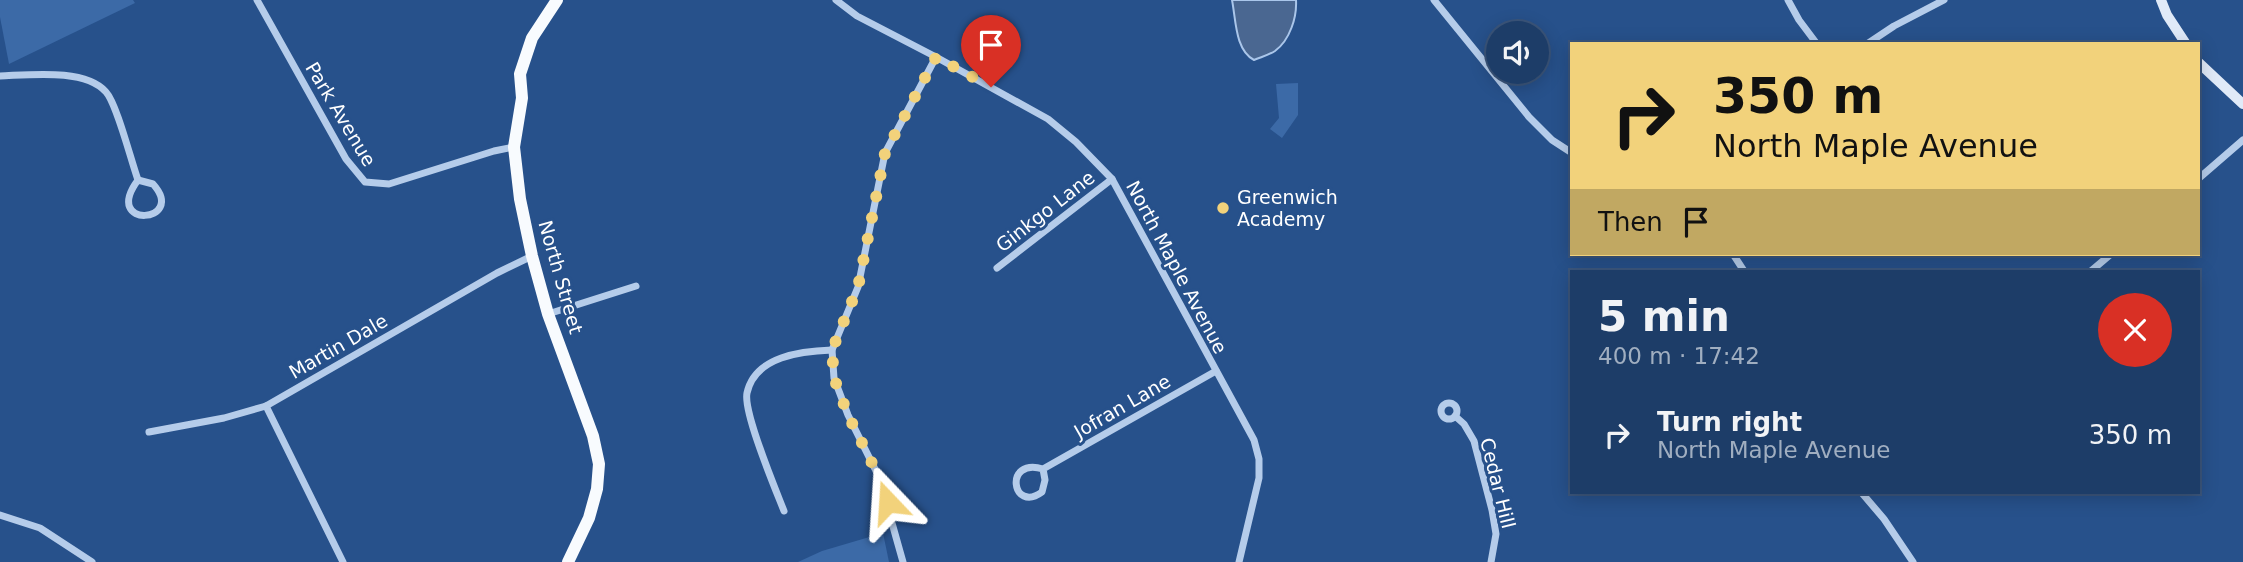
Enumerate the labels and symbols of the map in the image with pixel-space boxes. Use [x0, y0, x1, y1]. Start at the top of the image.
pin [961, 15, 1021, 87]
street label: Park Avenue [301, 58, 381, 170]
street label: Ginkgo Lane [991, 166, 1099, 256]
street label: North Maple Avenue [1122, 177, 1232, 357]
place label: Greenwich Academy [1237, 186, 1338, 230]
marker: Greenwich Academy [1215, 200, 1231, 216]
street label: North Street [534, 218, 588, 336]
street label: Martin Dale [285, 309, 391, 383]
street label: Jofran Lane [1069, 370, 1174, 443]
street label: Cedar Hill [1476, 435, 1520, 531]
position arrow [851, 465, 925, 539]

